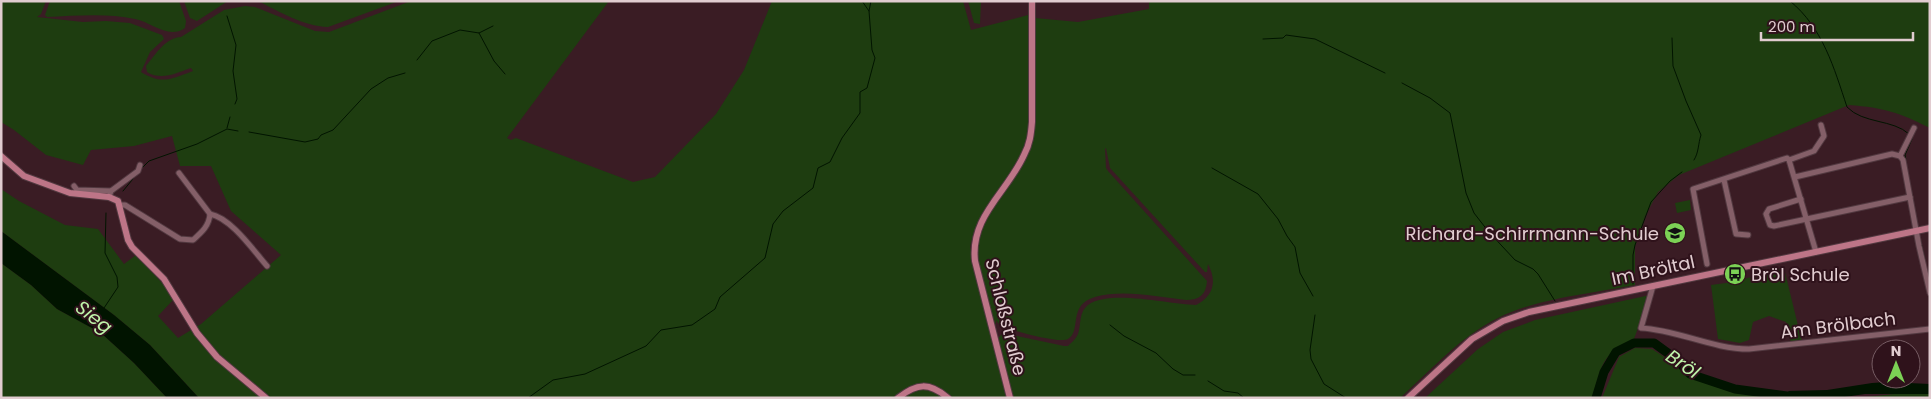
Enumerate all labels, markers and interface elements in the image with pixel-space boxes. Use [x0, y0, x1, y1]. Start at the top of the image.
scale bar [1761, 10, 1914, 42]
text: 200 m [1768, 16, 1815, 37]
place label: Richard-Schirrmann-Schule [1406, 221, 1659, 246]
school or university icon: Richard-Schirrmann-Schule [1663, 221, 1687, 245]
street label: Im Bröltal [1609, 249, 1697, 291]
street label: Schloßstraße [979, 256, 1033, 378]
bus stop icon: Bröl Schule [1723, 262, 1747, 286]
place label: Bröl Schule [1751, 262, 1850, 287]
water label: Sieg [70, 294, 118, 340]
street label: Am Brölbach [1779, 306, 1897, 344]
north arrow [1871, 339, 1921, 389]
text: N [1891, 341, 1901, 361]
water label: Bröl [1661, 343, 1706, 385]

